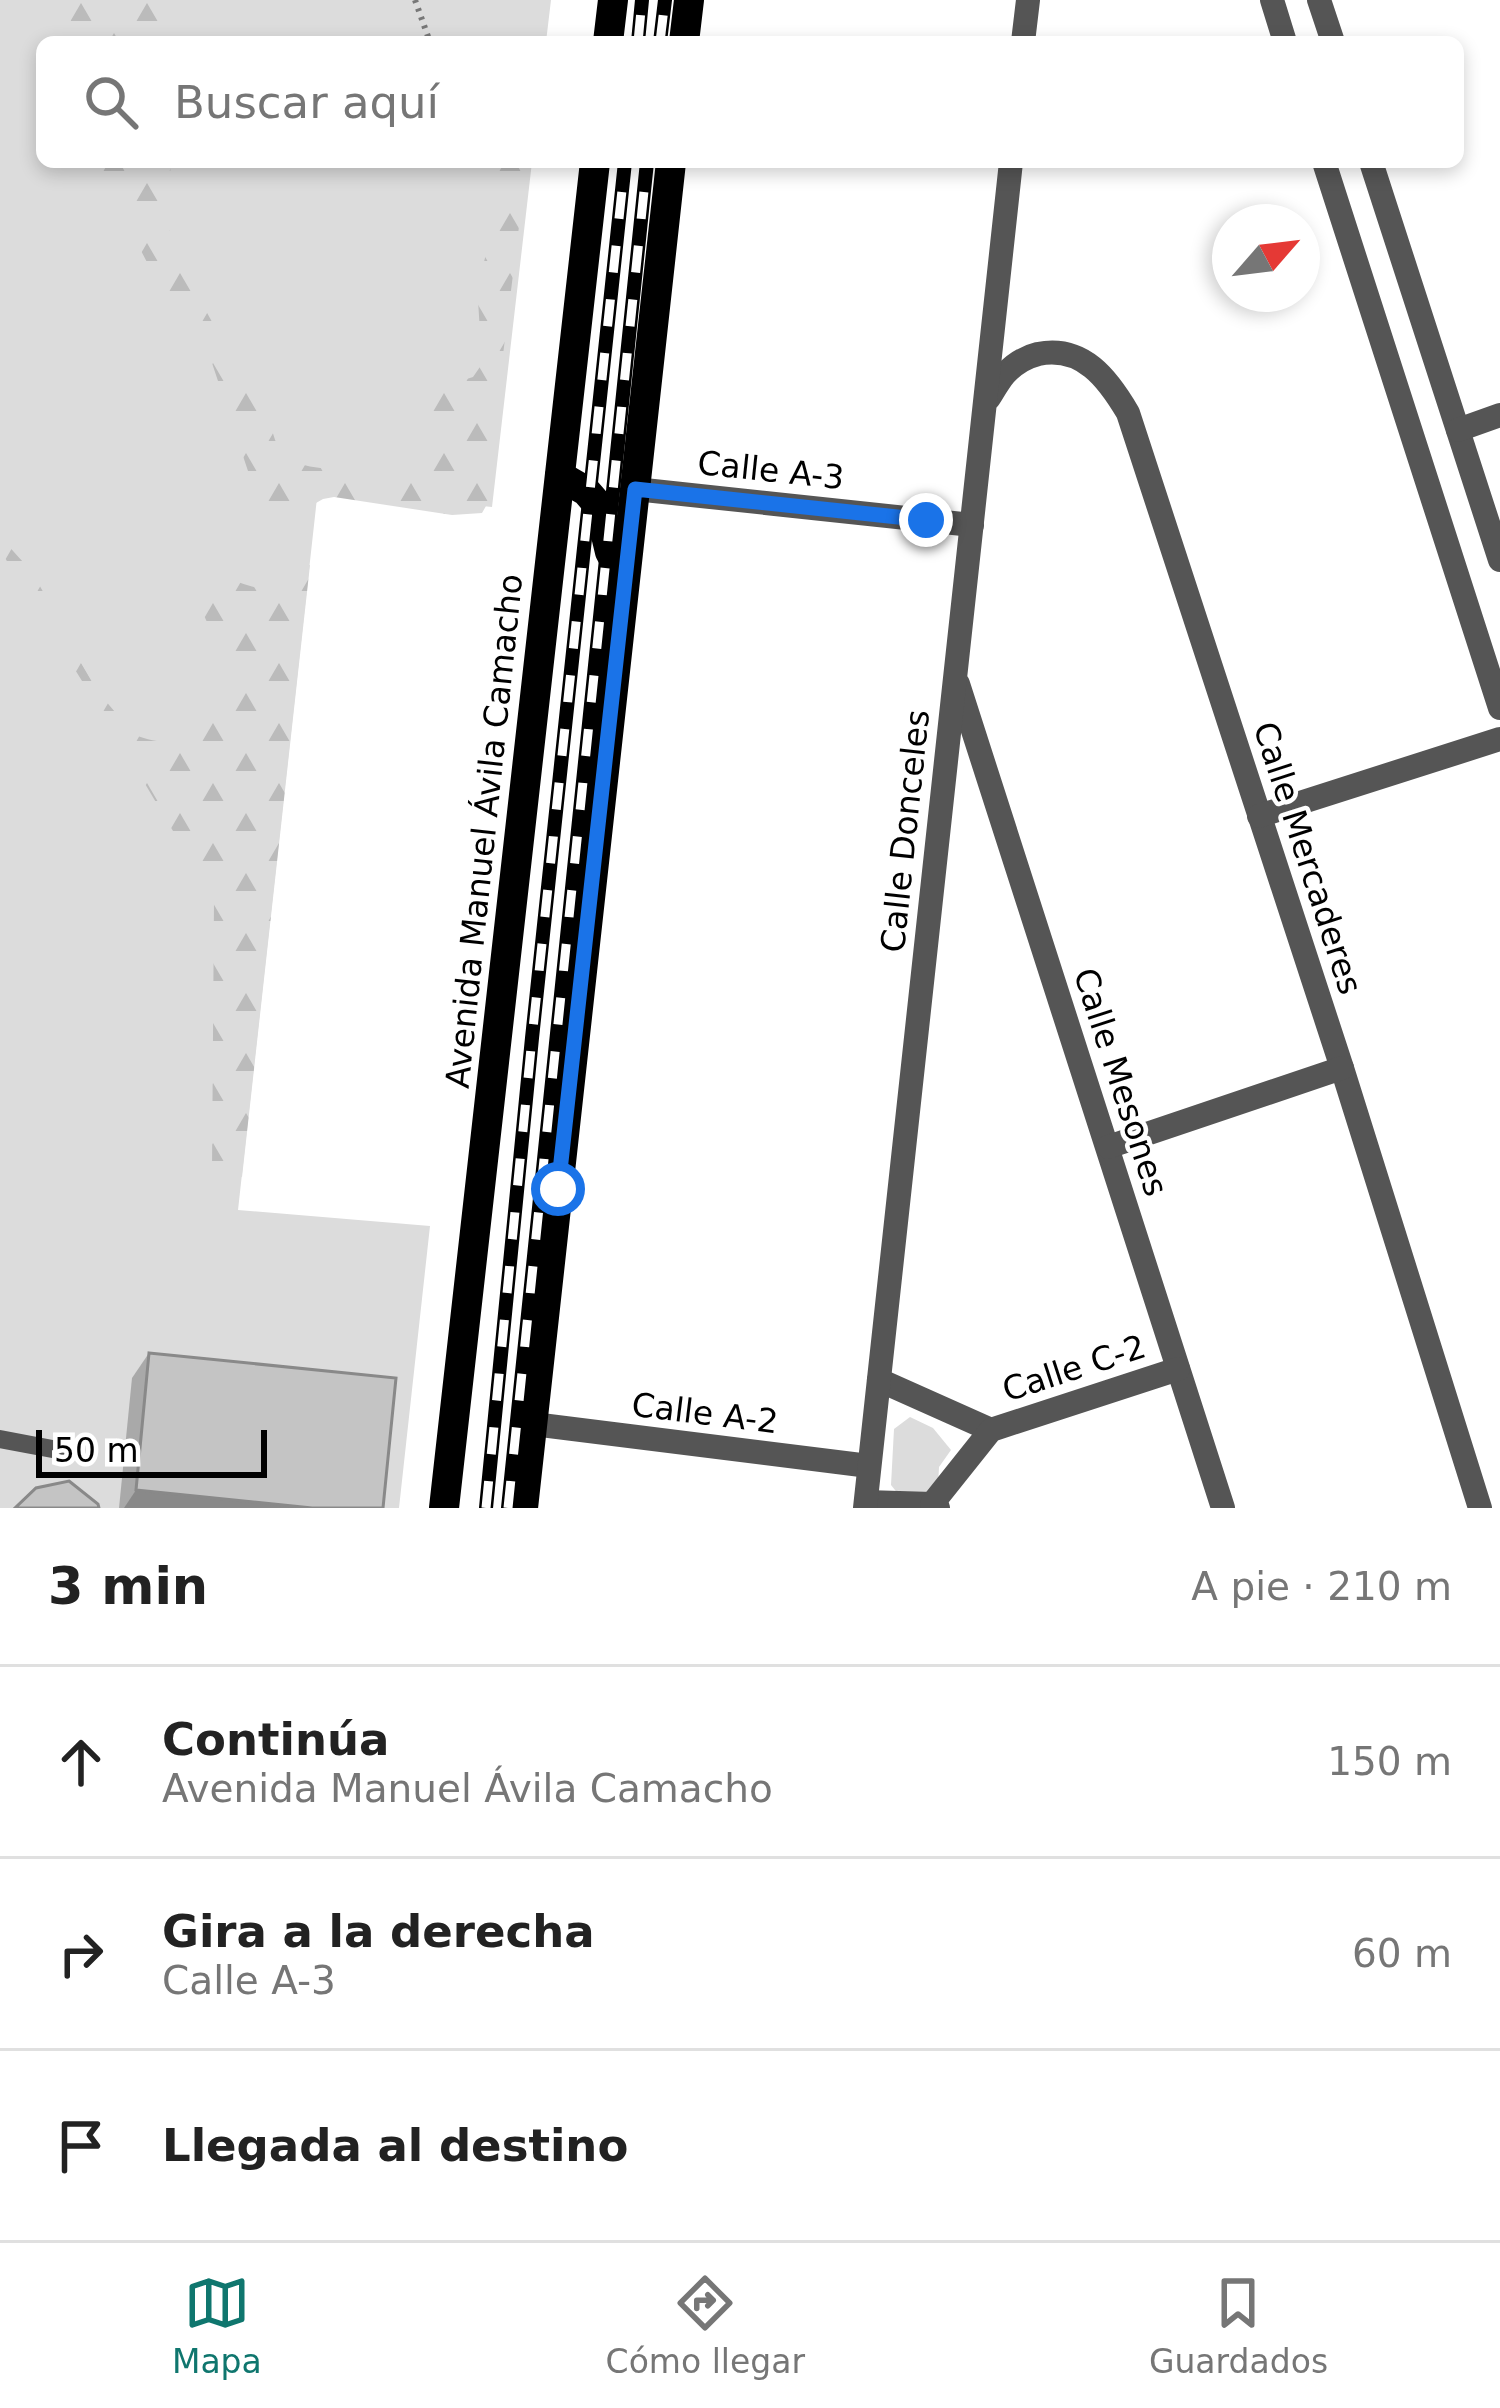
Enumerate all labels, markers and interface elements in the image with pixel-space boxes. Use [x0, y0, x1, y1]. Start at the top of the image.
search box [36, 36, 1464, 168]
icon: search [78, 69, 144, 135]
text: Buscar aquí [174, 76, 439, 129]
north arrow [1212, 204, 1320, 312]
street label: Calle A-3 [696, 443, 846, 497]
route end [899, 493, 953, 547]
street label: Avenida Manuel Ávila Camacho [437, 572, 530, 1090]
street label: Calle Donceles [873, 708, 937, 954]
street label: Calle Mercaderes [1246, 717, 1370, 999]
street label: Calle Mesones [1066, 963, 1176, 1201]
route start [531, 1162, 585, 1216]
street label: Calle C-2 [997, 1327, 1151, 1409]
street label: Calle A-2 [630, 1385, 780, 1441]
scale bar [36, 1424, 267, 1477]
text: 50 m [54, 1431, 139, 1470]
text: 3 min [48, 1557, 208, 1616]
text: A pie · 210 m [1191, 1564, 1452, 1609]
text: Continúa [162, 1713, 389, 1766]
icon: ahead [48, 1729, 114, 1795]
text: 150 m [1327, 1739, 1452, 1784]
text: Avenida Manuel Ávila Camacho [162, 1766, 773, 1811]
text: Gira a la derecha [162, 1905, 595, 1958]
icon: right [48, 1921, 114, 1987]
text: 60 m [1352, 1931, 1452, 1976]
text: Calle A-3 [162, 1958, 336, 2003]
icon: arrive [48, 2113, 114, 2179]
text: Llegada al destino [162, 2119, 628, 2172]
tab: Mapa [172, 2270, 262, 2381]
tab: Cómo llegar [606, 2270, 805, 2381]
tab: Guardados [1149, 2270, 1328, 2381]

